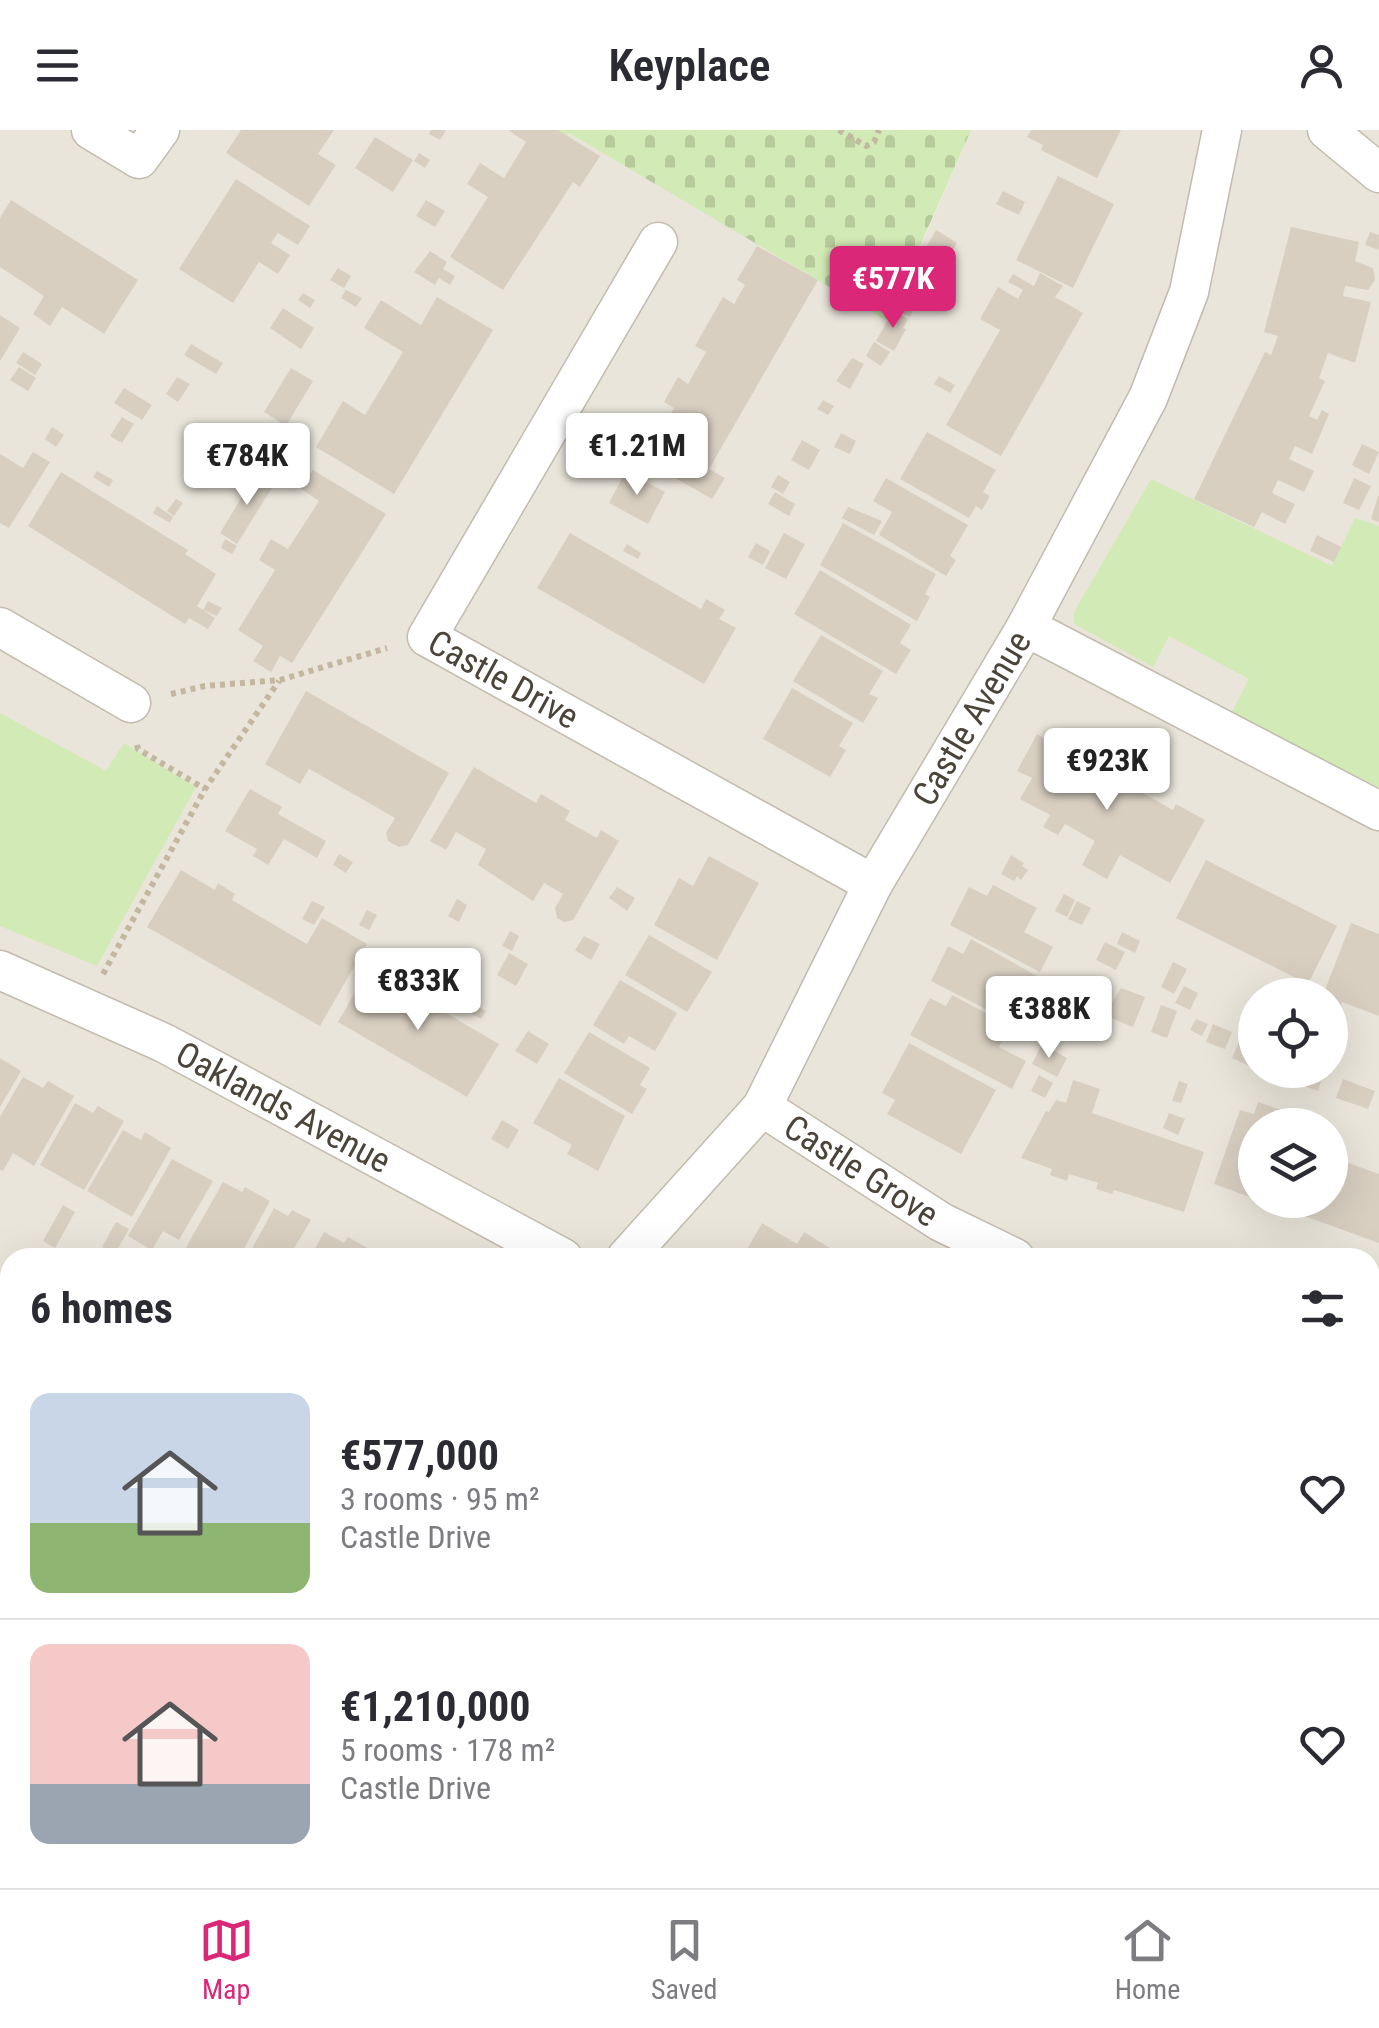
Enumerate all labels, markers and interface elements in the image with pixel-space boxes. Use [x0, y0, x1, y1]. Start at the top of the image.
icon: menu [30, 38, 85, 93]
icon: person [1294, 38, 1349, 93]
text: Keyplace [609, 39, 770, 92]
pin: €577K [823, 246, 963, 331]
text: €577K [852, 259, 934, 297]
pin: €1.21M [556, 413, 718, 498]
pin: €784K [177, 423, 317, 508]
text: €1.21M [588, 426, 686, 464]
text: €784K [206, 436, 288, 474]
street label: Castle Drive [421, 622, 585, 738]
street label: Castle Avenue [904, 624, 1040, 813]
pin: €923K [1037, 728, 1177, 813]
text: €923K [1066, 741, 1148, 779]
pin: €833K [348, 948, 488, 1033]
text: €833K [377, 961, 459, 999]
pin: €388K [979, 976, 1119, 1061]
map controls [1238, 978, 1348, 1218]
button: locate [1238, 978, 1348, 1088]
text: €388K [1008, 989, 1090, 1027]
street label: Oaklands Avenue [169, 1033, 397, 1182]
street label: Castle Grove [776, 1107, 946, 1236]
button: layers [1238, 1108, 1348, 1218]
icon: filters [1295, 1281, 1350, 1336]
text: 6 homes [30, 1284, 173, 1333]
text: €577,000 [340, 1431, 499, 1480]
icon: home [110, 1433, 230, 1553]
icon: heart [1295, 1466, 1350, 1521]
text: 3 rooms · 95 m² [340, 1480, 539, 1518]
text: Castle Drive [340, 1518, 491, 1556]
text: €1,210,000 [340, 1682, 530, 1731]
icon: home [110, 1684, 230, 1804]
icon: heart [1295, 1717, 1350, 1772]
text: 5 rooms · 178 m² [340, 1731, 555, 1769]
text: Castle Drive [340, 1769, 491, 1807]
tab: Map [199, 1913, 254, 2006]
tab: Saved [651, 1913, 717, 2006]
tab: Home [1115, 1913, 1180, 2006]

